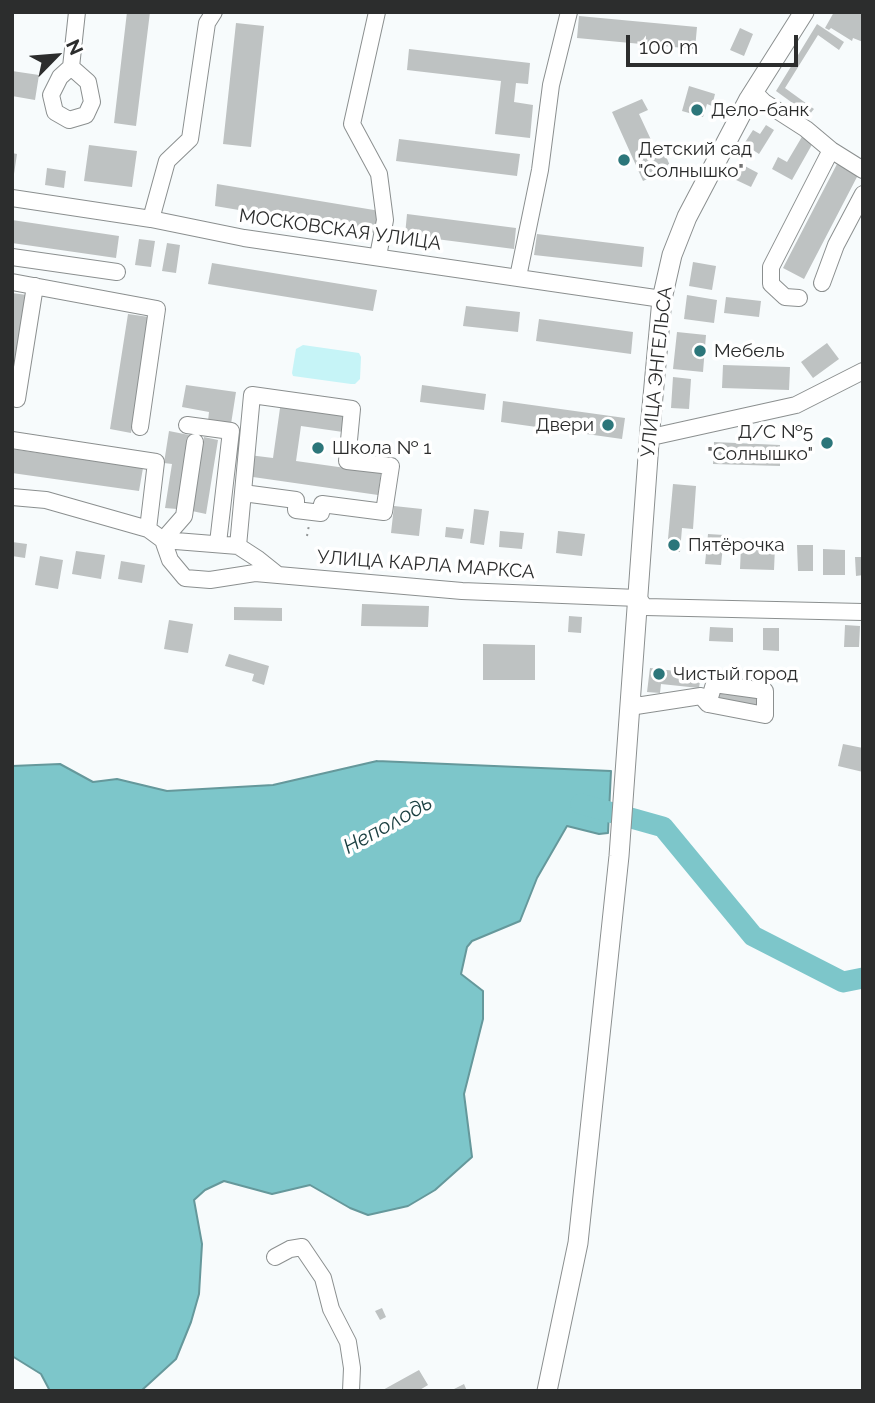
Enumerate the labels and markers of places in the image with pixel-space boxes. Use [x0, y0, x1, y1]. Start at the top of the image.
place label: Дело-банк [711, 99, 809, 121]
marker: Дело-банк [689, 102, 705, 118]
place label: Детский сад "Солнышко" [638, 138, 752, 182]
marker: Детский сад "Солнышко" [616, 152, 632, 168]
place label: Мебель [714, 340, 784, 362]
marker: Мебель [692, 343, 708, 359]
place label: Двери [535, 414, 594, 436]
marker: Двери [600, 417, 616, 433]
place label: Д/С №5 "Солнышко" [707, 421, 813, 465]
marker: Д/С №5 "Солнышко" [819, 435, 835, 451]
place label: Школа № 1 [332, 437, 431, 459]
marker: Школа № 1 [310, 440, 326, 456]
place label: Пятёрочка [688, 534, 785, 556]
marker: Пятёрочка [666, 537, 682, 553]
place label: Чистый город [673, 663, 798, 685]
marker: Чистый город [651, 666, 667, 682]

